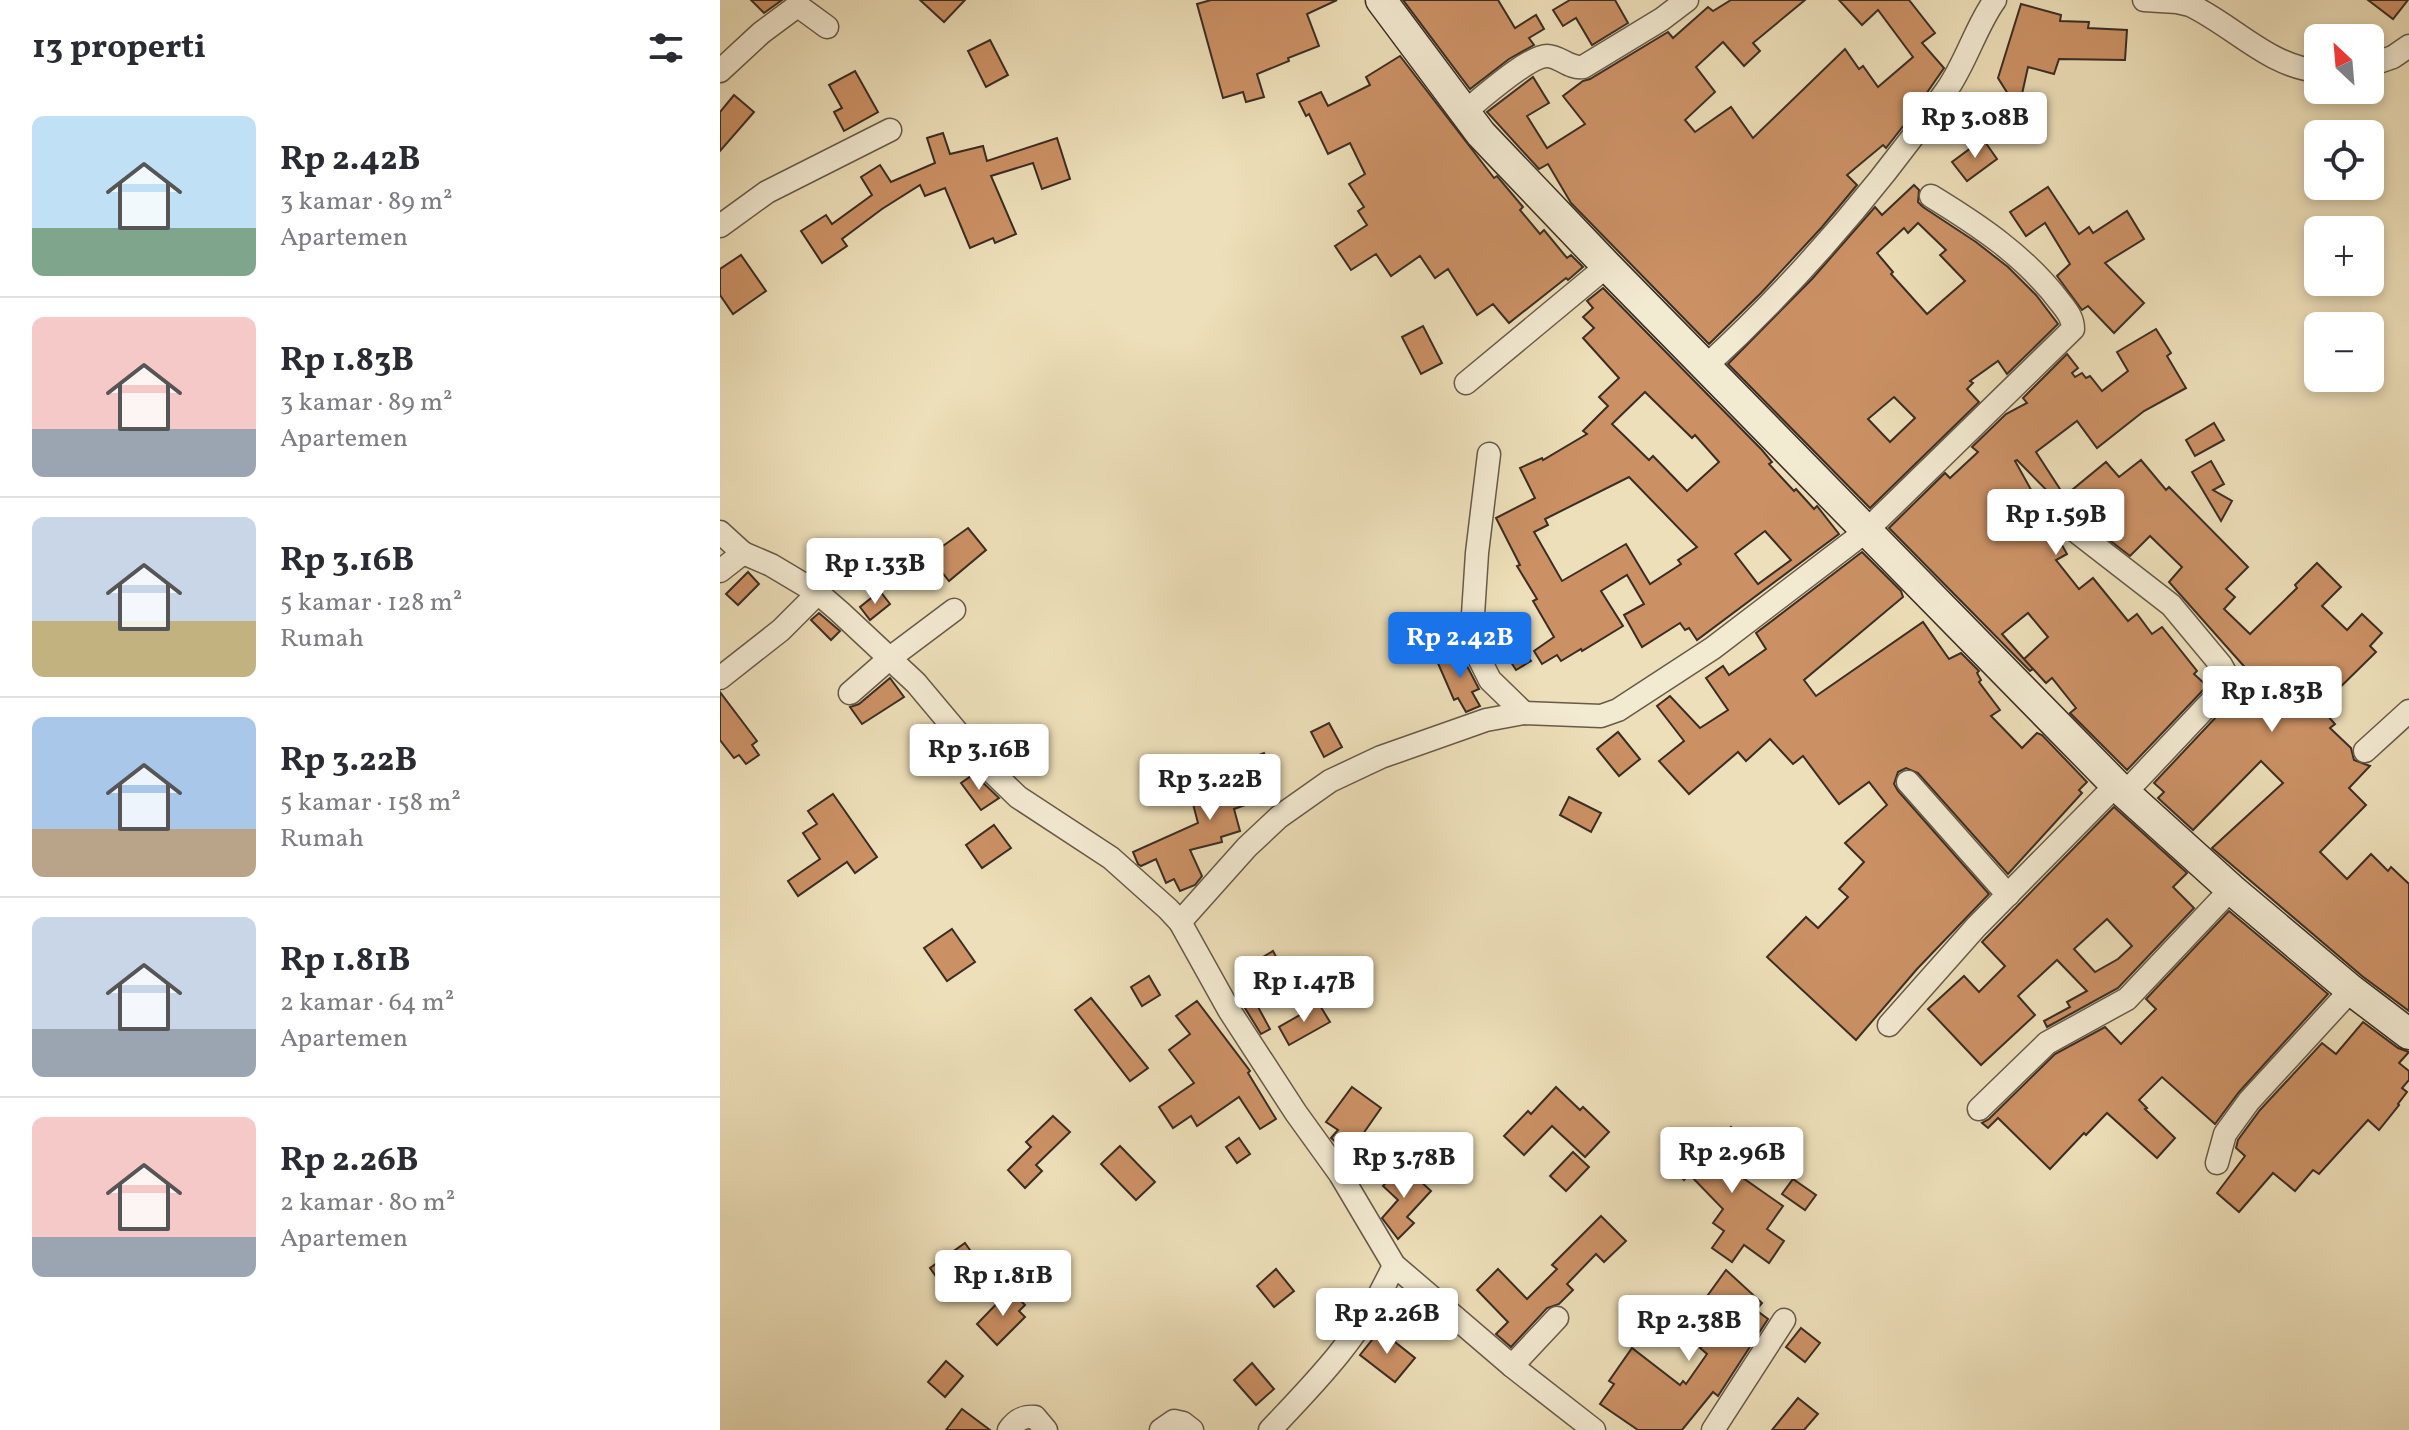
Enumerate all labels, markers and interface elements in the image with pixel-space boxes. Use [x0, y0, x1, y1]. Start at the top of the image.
north arrow [2304, 24, 2384, 104]
map controls [2304, 24, 2384, 392]
text: 13 properti [32, 25, 206, 72]
icon: filters [644, 26, 688, 70]
pin: Rp 3.08B [1892, 92, 2058, 160]
text: Rp 3.08B [1921, 100, 2029, 136]
button: locate [2304, 120, 2384, 200]
text: Rp 2.42B [280, 137, 421, 184]
icon: home [96, 148, 192, 244]
text: 3 kamar · 89 m² [280, 184, 453, 220]
button: + [2304, 216, 2384, 296]
text: Apartemen [280, 220, 408, 256]
button: − [2304, 312, 2384, 392]
text: Rp 1.83B [280, 338, 414, 385]
icon: home [96, 349, 192, 445]
text: 3 kamar · 89 m² [280, 385, 453, 421]
text: Apartemen [280, 421, 408, 457]
pin: Rp 1.59B [1973, 489, 2139, 557]
text: Rp 1.59B [2005, 497, 2107, 533]
text: Rp 3.16B [280, 538, 414, 585]
pin: Rp 1.33B [792, 538, 958, 606]
text: Rp 1.33B [824, 546, 926, 582]
icon: home [96, 549, 192, 645]
text: 5 kamar · 128 m² [280, 585, 462, 621]
pin: Rp 2.42B [1377, 612, 1543, 680]
text: Rp 2.42B [1406, 620, 1514, 656]
text: Rumah [280, 621, 364, 657]
pin: Rp 1.83B [2189, 666, 2355, 734]
text: Rp 1.83B [2221, 674, 2323, 710]
pin: Rp 3.16B [896, 724, 1062, 792]
text: Rp 3.16B [928, 732, 1030, 768]
text: Rp 3.22B [280, 738, 417, 785]
icon: home [96, 749, 192, 845]
pin: Rp 3.22B [1127, 754, 1293, 822]
text: Rp 3.22B [1158, 762, 1262, 798]
text: 5 kamar · 158 m² [280, 785, 461, 821]
text: Rumah [280, 821, 364, 857]
text: Rp 1.81B [280, 938, 410, 985]
icon: home [96, 949, 192, 1045]
pin: Rp 1.47B [1221, 956, 1387, 1024]
text: Rp 1.47B [1252, 964, 1356, 1000]
text: 2 kamar · 64 m² [280, 985, 454, 1021]
text: Apartemen [280, 1021, 408, 1057]
pin: Rp 2.96B [1649, 1127, 1815, 1195]
pin: Rp 3.78B [1321, 1132, 1487, 1200]
text: Rp 2.96B [1678, 1135, 1786, 1171]
text: Rp 2.26B [280, 1138, 419, 1185]
text: Rp 3.78B [1352, 1140, 1456, 1176]
icon: home [96, 1149, 192, 1245]
text: 2 kamar · 80 m² [280, 1185, 455, 1221]
text: Apartemen [280, 1221, 408, 1257]
pin: Rp 1.81B [920, 1250, 1086, 1318]
text: Rp 1.81B [953, 1258, 1053, 1294]
pin: Rp 2.26B [1304, 1288, 1470, 1356]
pin: Rp 2.38B [1606, 1295, 1772, 1363]
text: Rp 2.26B [1334, 1296, 1440, 1332]
text: Rp 2.38B [1636, 1303, 1742, 1339]

